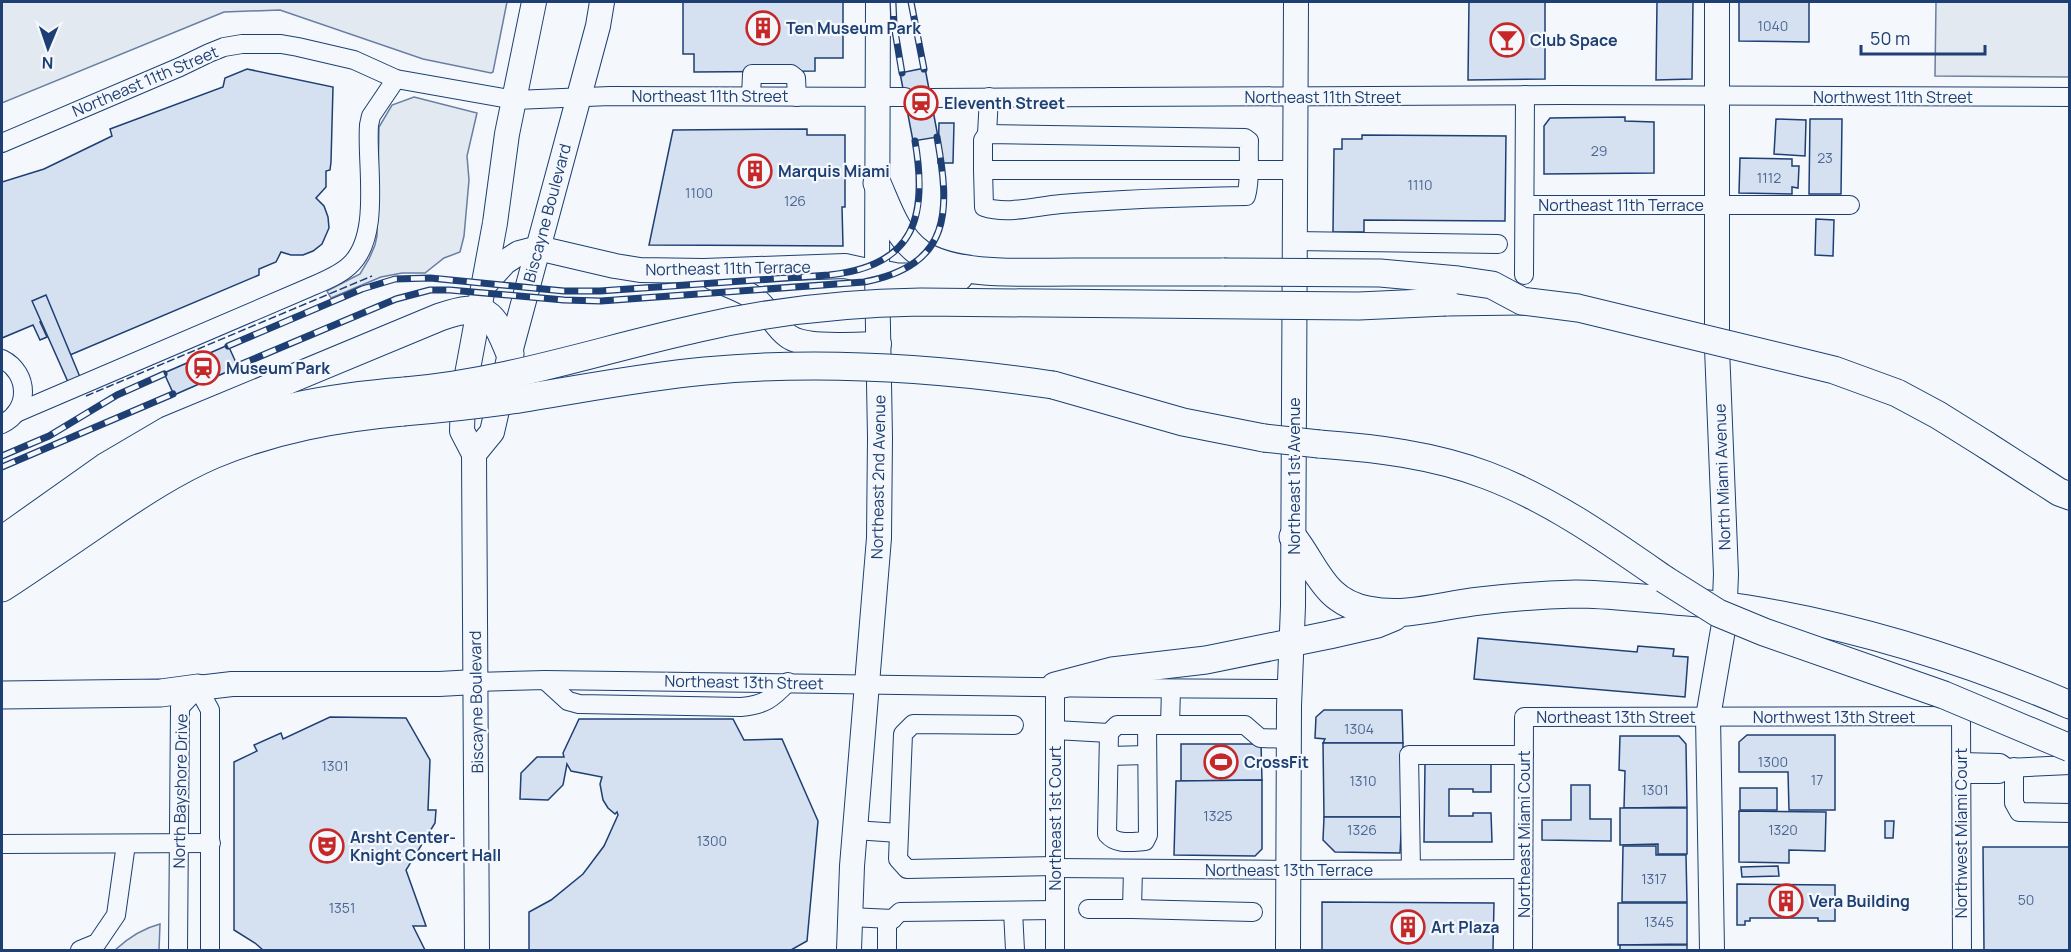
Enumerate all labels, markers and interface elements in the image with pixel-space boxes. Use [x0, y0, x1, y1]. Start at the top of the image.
building icon: Ten Museum Park [745, 10, 781, 46]
house number: 1040 [1758, 16, 1788, 35]
place label: Ten Museum Park [786, 17, 921, 39]
north arrow [18, 18, 78, 78]
scale bar [1861, 18, 1986, 56]
bar icon: Club Space [1489, 22, 1525, 58]
text: 50 m [1870, 26, 1910, 50]
place label: Club Space [1530, 29, 1618, 51]
street label: Northeast 11th Street [69, 40, 221, 122]
text: N [41, 52, 54, 74]
street label: Northeast 11th Street [632, 85, 788, 107]
station icon: Eleventh Street [903, 85, 939, 121]
street label: Northeast 11th Street [1245, 86, 1401, 108]
street label: Northwest 11th Street [1813, 86, 1973, 108]
place label: Eleventh Street [944, 92, 1065, 114]
street label: Biscayne Boulevard [518, 141, 576, 285]
house number: 29 [1591, 141, 1607, 160]
house number: 23 [1817, 148, 1833, 167]
building icon: Marquis Miami [737, 153, 773, 189]
place label: Marquis Miami [778, 160, 890, 182]
house number: 1112 [1757, 168, 1781, 187]
house number: 1110 [1408, 175, 1432, 194]
house number: 1100 [685, 183, 713, 202]
house number: 126 [784, 191, 806, 210]
street label: Northeast 11th Terrace [1538, 194, 1704, 216]
street label: Northeast 11th Terrace [645, 256, 811, 280]
station icon: Museum Park [185, 350, 221, 386]
place label: Museum Park [226, 357, 330, 379]
street label: Northeast 2nd Avenue [866, 395, 890, 559]
street label: Northeast 1st Avenue [1283, 397, 1305, 555]
street label: North Miami Avenue [1708, 403, 1736, 551]
street label: Biscayne Boulevard [464, 630, 488, 774]
street label: Northeast 13th Street [664, 670, 824, 694]
street label: Northeast 13th Street [1536, 706, 1696, 728]
street label: Northwest 13th Street [1753, 706, 1915, 728]
street label: North Bayshore Drive [168, 713, 192, 869]
house number: 1304 [1344, 719, 1374, 738]
sports icon: CrossFit [1203, 744, 1239, 780]
street label: Northeast 1st Court [1044, 745, 1066, 891]
street label: Northwest Miami Court [1950, 748, 1972, 918]
street label: Northeast Miami Court [1513, 750, 1535, 918]
place label: CrossFit [1244, 751, 1309, 773]
house number: 1300 [1758, 752, 1788, 771]
house number: 1301 [321, 756, 349, 775]
house number: 17 [1811, 770, 1823, 789]
house number: 1310 [1349, 771, 1377, 790]
house number: 1301 [1641, 780, 1669, 799]
house number: 1325 [1203, 806, 1233, 825]
house number: 1326 [1347, 820, 1377, 839]
house number: 1320 [1768, 820, 1798, 839]
place label: Arsht Center- Knight Concert Hall [350, 826, 501, 866]
theatre icon: Arsht Center- Knight Concert Hall [309, 828, 345, 864]
house number: 1300 [697, 831, 727, 850]
street label: Northeast 13th Terrace [1205, 859, 1373, 881]
house number: 1317 [1641, 869, 1667, 888]
building icon: Vera Building [1768, 883, 1804, 919]
place label: Vera Building [1809, 890, 1910, 912]
house number: 50 [2018, 890, 2034, 909]
house number: 1351 [329, 898, 355, 917]
building icon: Art Plaza [1390, 909, 1426, 945]
house number: 1345 [1644, 912, 1674, 931]
place label: Art Plaza [1431, 916, 1499, 938]

